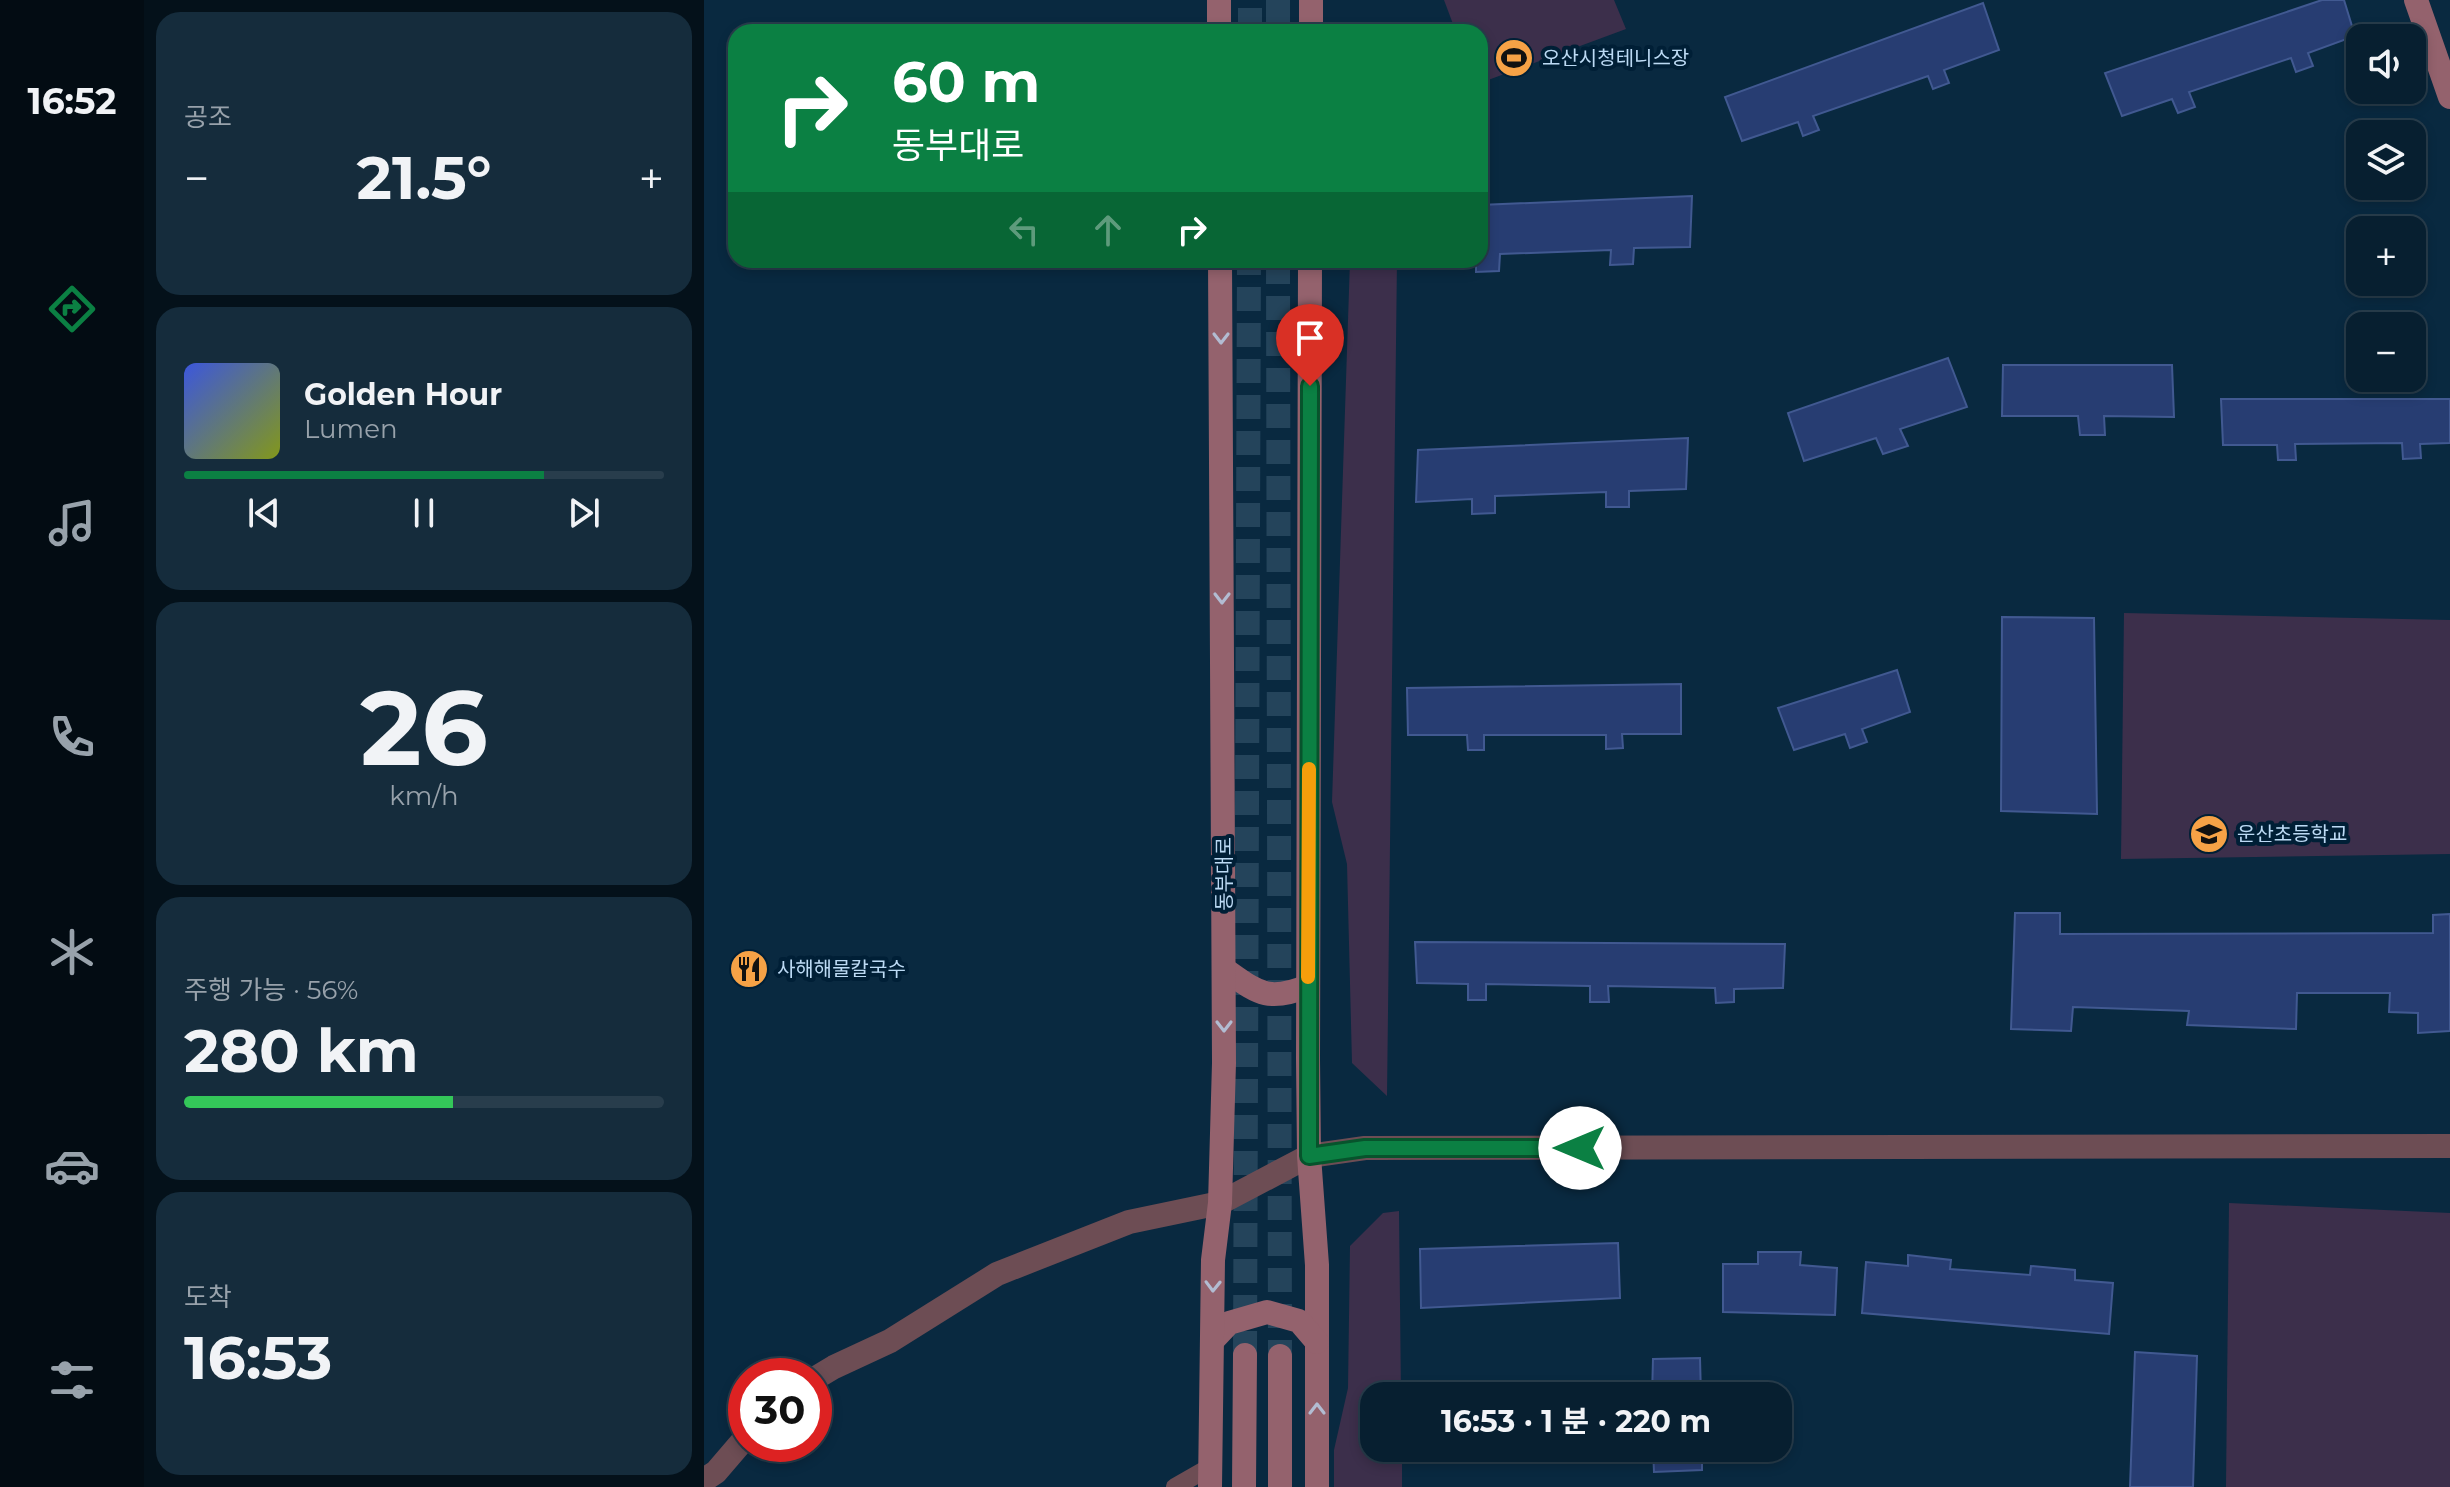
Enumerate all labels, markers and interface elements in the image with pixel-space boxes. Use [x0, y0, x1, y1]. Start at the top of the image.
map controls [2346, 24, 2426, 392]
button: sound [2346, 24, 2426, 104]
sports icon: 오산시청테니스장 [1493, 37, 1535, 79]
place label: 오산시청테니스장 [1542, 46, 1689, 70]
text: 60 m [892, 48, 1040, 116]
icon: right [760, 56, 864, 160]
text: 16:52 [28, 79, 116, 123]
text: 공조 [184, 101, 232, 133]
button: layers [2346, 120, 2426, 200]
text: 동부대로 [892, 123, 1024, 167]
text: 21.5° [356, 141, 492, 214]
text: − [184, 151, 209, 205]
text: + [639, 151, 664, 205]
icon: left [1002, 208, 1046, 252]
icon: ahead [1086, 208, 1130, 252]
icon: right [1170, 208, 1214, 252]
button: + [2346, 216, 2426, 296]
icon: directions [44, 281, 100, 337]
pin [1276, 304, 1344, 386]
button: − [2346, 312, 2426, 392]
icon: arrive [1288, 316, 1332, 360]
one-way arrow [1212, 332, 1230, 345]
text: Golden Hour [304, 376, 502, 413]
text: Lumen [304, 413, 397, 445]
icon: previous [242, 491, 286, 535]
icon: pause [402, 491, 446, 535]
icon: next [562, 491, 606, 535]
icon: music [44, 495, 100, 551]
one-way arrow [1213, 592, 1231, 605]
text: 26 [360, 664, 488, 791]
icon: phone [44, 709, 100, 765]
text: km/h [389, 780, 459, 812]
school or university icon: 운산초등학교 [2188, 813, 2230, 855]
place label: 운산초등학교 [2237, 822, 2347, 846]
street label: 동부대로 [1212, 837, 1236, 911]
icon: climate [44, 924, 100, 980]
restaurant icon: 사해해물칼국수 [728, 948, 770, 990]
place label: 사해해물칼국수 [777, 957, 906, 981]
text: 주행 가능 · 56% [184, 974, 358, 1006]
text: 280 km [184, 1014, 419, 1087]
one-way arrow [1215, 1020, 1233, 1033]
position arrow [1538, 1106, 1622, 1190]
icon: car [44, 1138, 100, 1194]
one-way arrow [1204, 1280, 1221, 1293]
text: 도착 [184, 1281, 232, 1313]
text: 16:53 [184, 1321, 332, 1394]
icon: filters [44, 1352, 100, 1408]
speed limit sign: 30 [728, 1358, 832, 1462]
one-way arrow [1308, 1402, 1326, 1415]
text: 16:53 · 1 분 · 220 m [1441, 1403, 1711, 1440]

